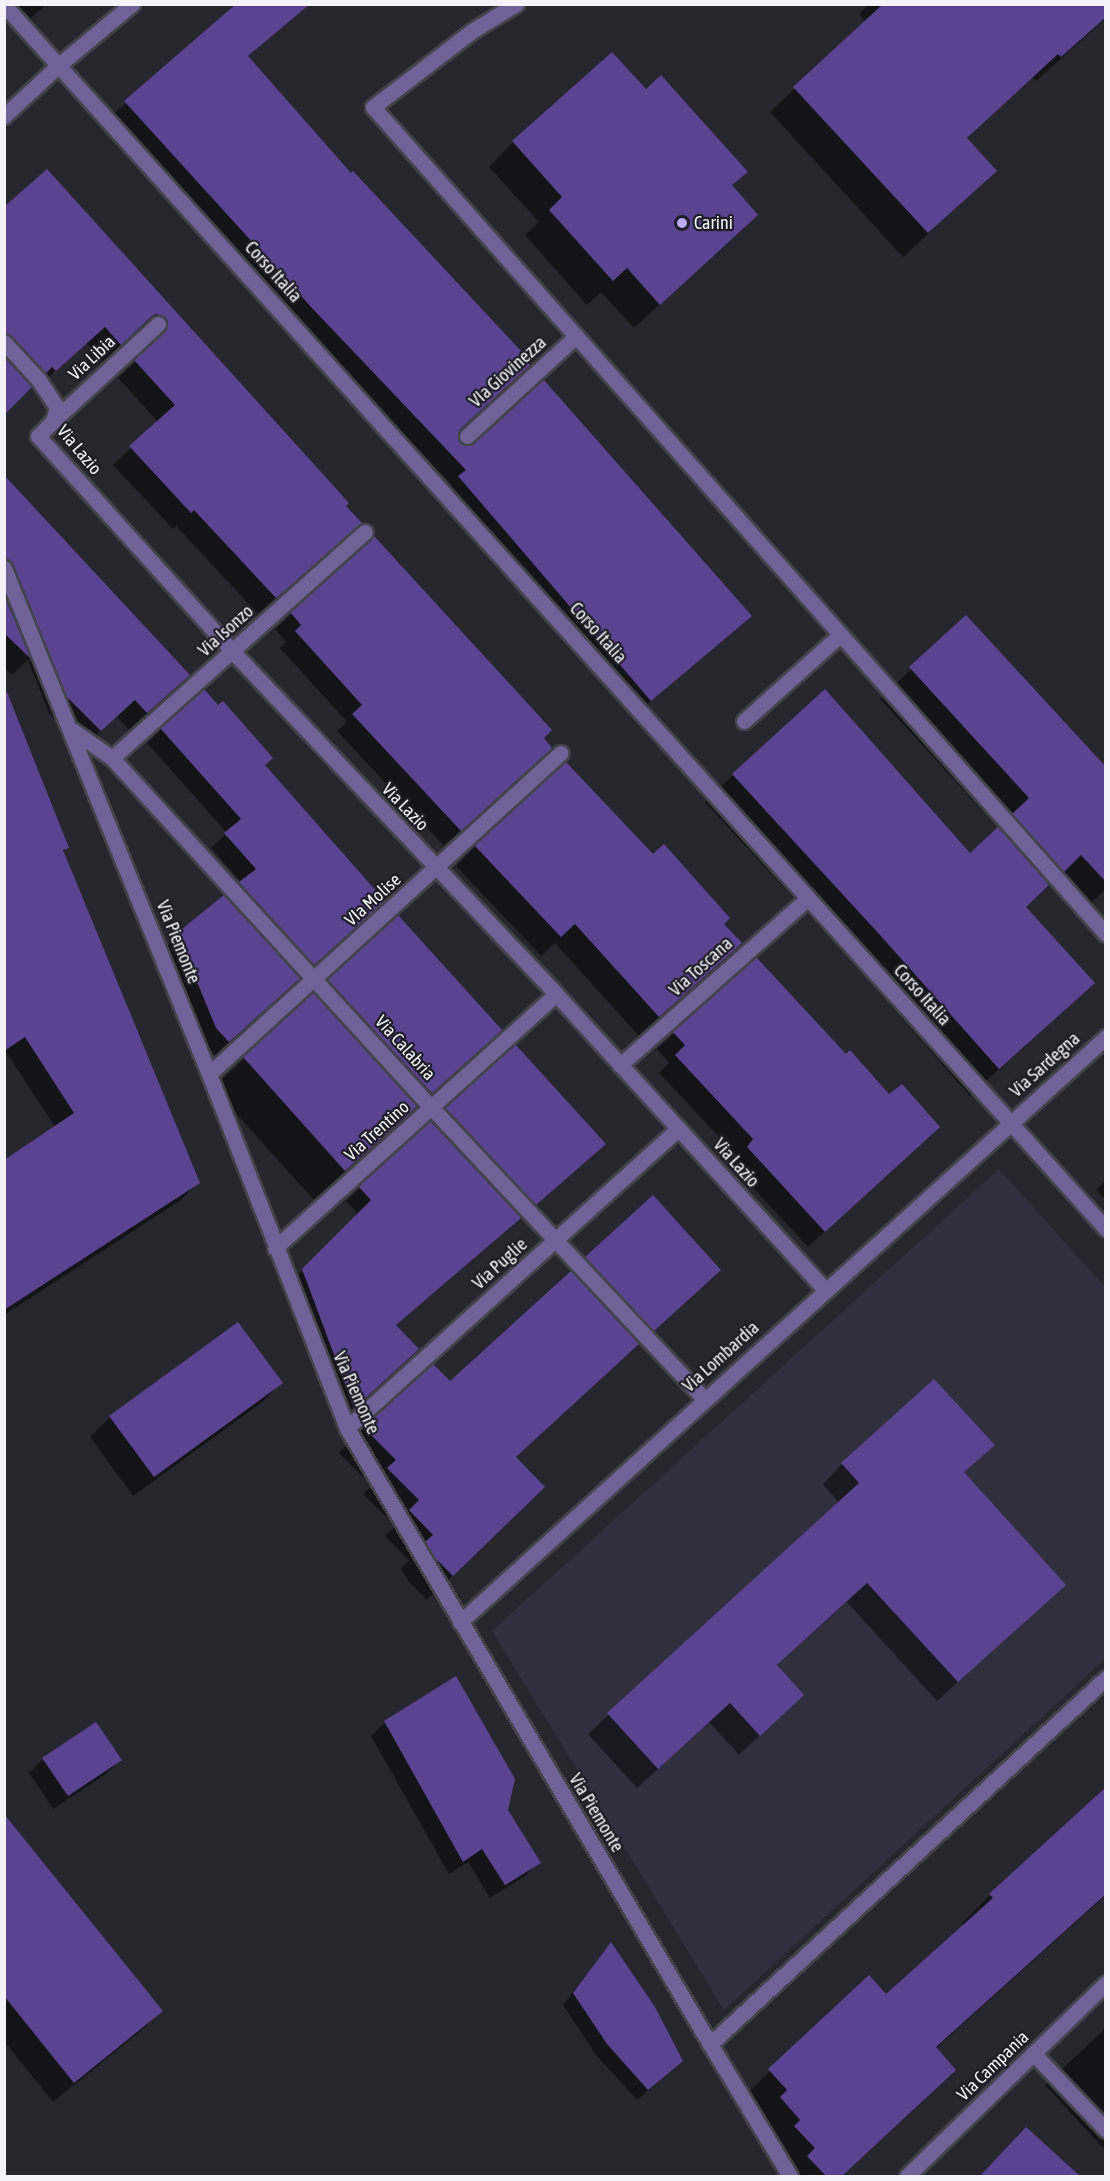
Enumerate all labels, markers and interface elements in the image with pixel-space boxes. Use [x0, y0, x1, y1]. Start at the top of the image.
place label: Carini [694, 212, 733, 234]
marker: Carini [675, 216, 689, 230]
street label: Corso Italia [240, 237, 306, 307]
street label: Via Libia [64, 331, 120, 385]
street label: VIa Giovinezza [465, 332, 551, 412]
street label: Via Lazio [52, 421, 106, 479]
street label: Corso Italia [565, 598, 631, 668]
street label: Via Isonzo [194, 601, 258, 661]
street label: Via Lazio [377, 779, 433, 835]
street label: VIa Molise [340, 869, 406, 931]
street label: Via Piemonte [152, 897, 204, 987]
street label: Via Toscana [665, 933, 737, 1001]
street label: Corso Italia [889, 960, 955, 1030]
street label: Via Calabria [370, 1011, 440, 1085]
street label: Via Sardegna [1006, 1028, 1084, 1102]
street label: Via Trentino [340, 1096, 414, 1166]
street label: Via Lazio [708, 1134, 764, 1192]
street label: Via Puglie [468, 1234, 532, 1294]
street label: Via Lombardia [678, 1317, 764, 1397]
street label: Via Piemonte [328, 1348, 384, 1438]
street label: Via Piemonte [564, 1770, 628, 1856]
street label: Via Campania [953, 2026, 1033, 2106]

